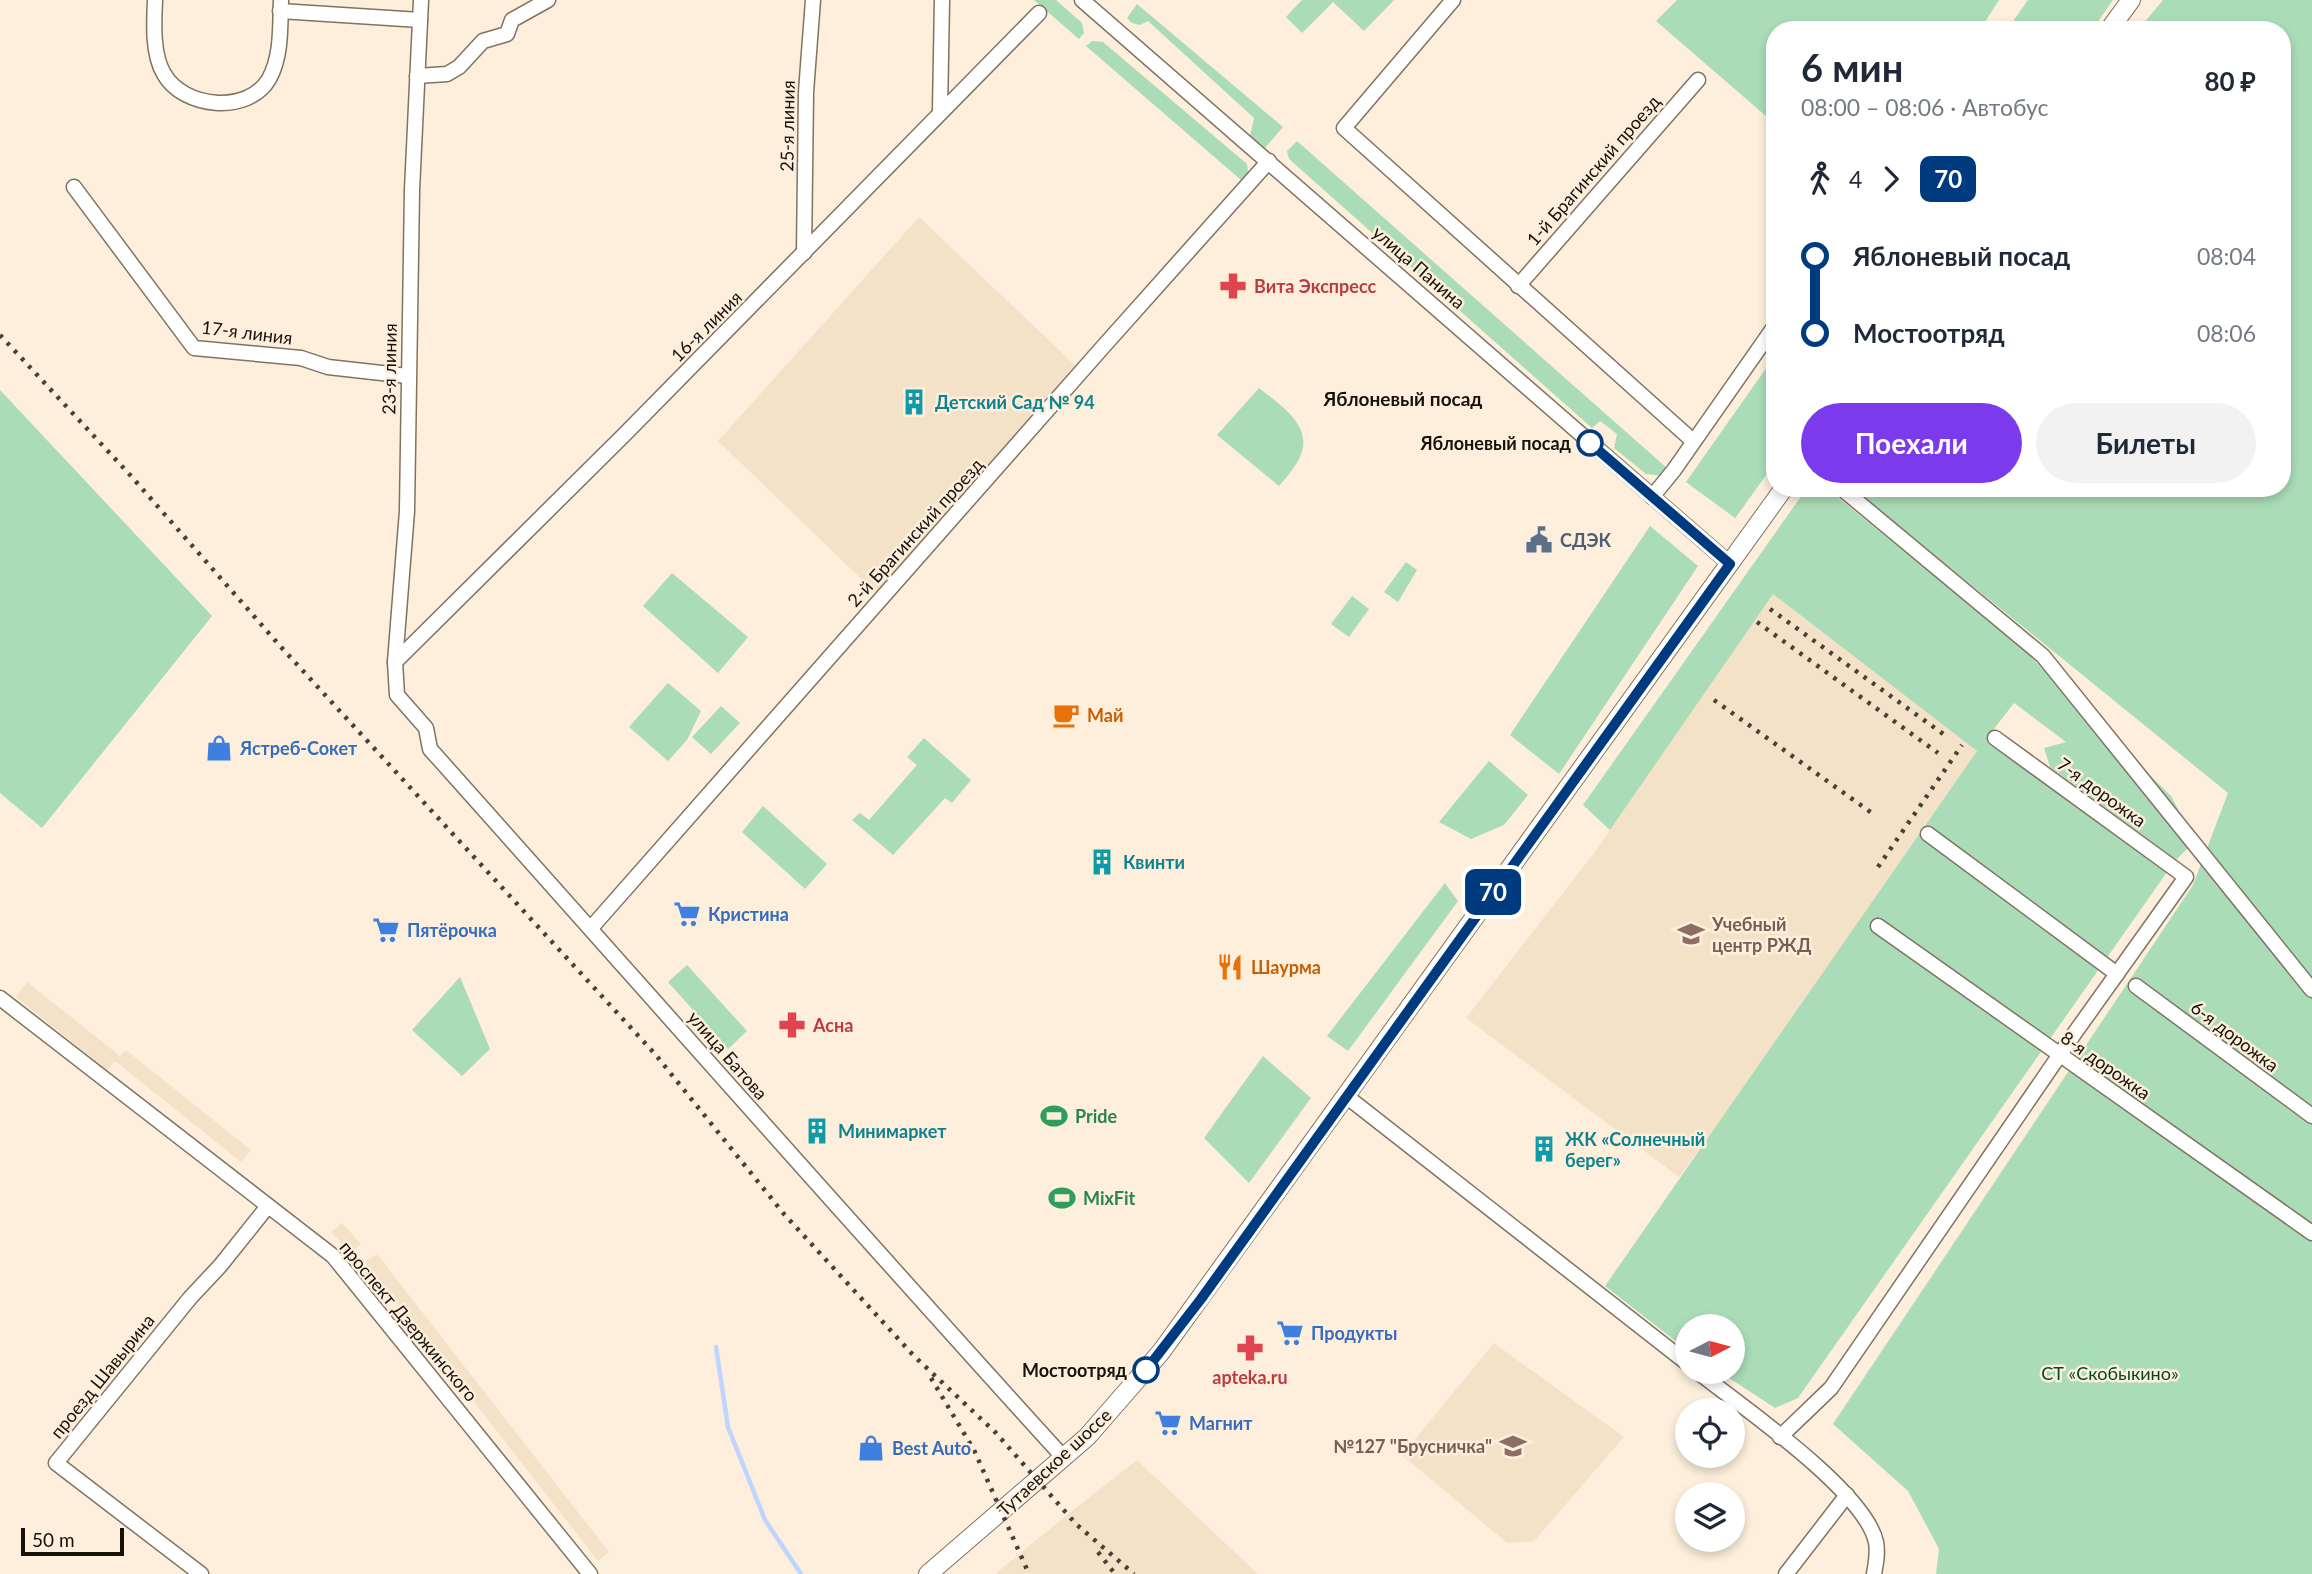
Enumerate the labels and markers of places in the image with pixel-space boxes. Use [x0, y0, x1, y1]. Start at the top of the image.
pharmacy icon: Вита Экспресс [1218, 271, 1248, 301]
place label: Вита Экспресс [1254, 275, 1376, 297]
building icon: Детский Сад № 94 [899, 387, 929, 417]
place label: Детский Сад № 94 [935, 391, 1095, 413]
marker: Яблоневый посад [1577, 430, 1603, 456]
place label: Яблоневый посад [1420, 432, 1572, 454]
public building icon: СДЭК [1524, 525, 1554, 555]
place label: СДЭК [1560, 529, 1611, 551]
cafe icon: Май [1051, 700, 1081, 730]
place label: Май [1087, 704, 1123, 726]
shop icon: Ястреб-Сокет [204, 733, 234, 763]
place label: Ястреб-Сокет [239, 737, 358, 759]
building icon: Квинти [1087, 847, 1117, 877]
place label: Квинти [1123, 851, 1185, 873]
supermarket icon: Кристина [672, 899, 702, 929]
place label: Кристина [708, 903, 789, 925]
place label: Учебный центр РЖД [1711, 913, 1812, 956]
supermarket icon: Пятёрочка [371, 915, 401, 945]
place label: Пятёрочка [407, 919, 497, 941]
school or university icon: Учебный центр РЖД [1676, 919, 1706, 949]
restaurant icon: Шаурма [1215, 952, 1245, 982]
place label: Шаурма [1251, 956, 1321, 978]
pharmacy icon: Асна [777, 1010, 807, 1040]
place label: Асна [812, 1014, 853, 1036]
sports icon: Pride [1039, 1101, 1069, 1131]
place label: Pride [1075, 1105, 1117, 1127]
building icon: Минимаркет [802, 1116, 832, 1146]
place label: Минимаркет [838, 1120, 947, 1142]
place label: ЖК «Солнечный берег» [1565, 1128, 1705, 1171]
building icon: ЖК «Солнечный берег» [1529, 1134, 1559, 1164]
sports icon: MixFit [1047, 1183, 1077, 1213]
place label: MixFit [1083, 1187, 1136, 1209]
supermarket icon: Продукты [1275, 1318, 1305, 1348]
place label: Продукты [1311, 1322, 1397, 1344]
pharmacy icon: apteka.ru [1235, 1333, 1265, 1363]
marker: Мостоотряд [1133, 1357, 1159, 1383]
place label: Мостоотряд [1022, 1359, 1128, 1381]
place label: apteka.ru [1212, 1366, 1288, 1388]
supermarket icon: Магнит [1153, 1408, 1183, 1438]
place label: Магнит [1189, 1412, 1253, 1434]
school or university icon: №127 "Брусничка" [1498, 1431, 1528, 1461]
shop icon: Best Auto [856, 1433, 886, 1463]
place label: №127 "Брусничка" [1333, 1435, 1492, 1457]
place label: Best Auto [892, 1437, 971, 1459]

